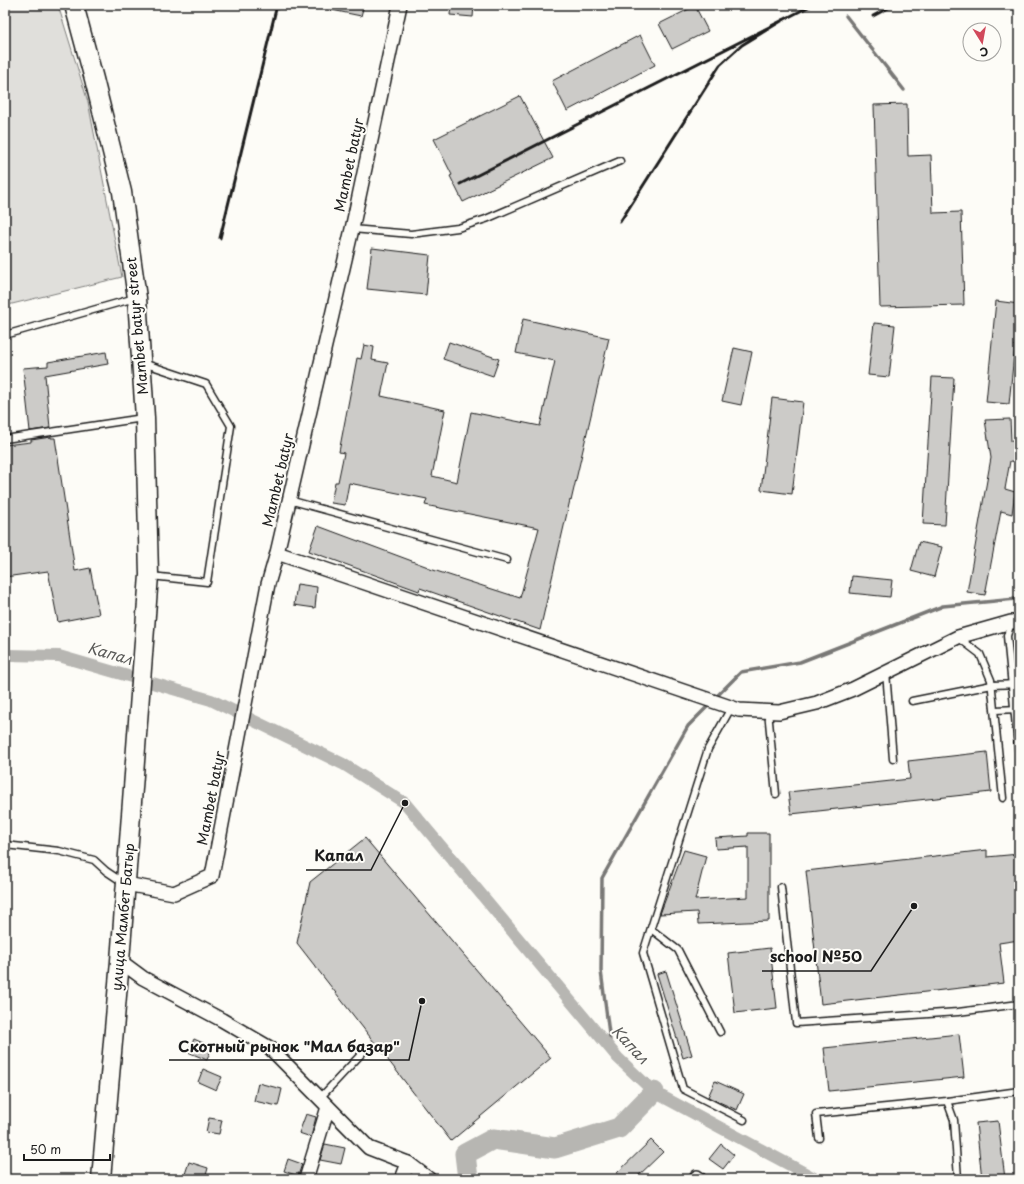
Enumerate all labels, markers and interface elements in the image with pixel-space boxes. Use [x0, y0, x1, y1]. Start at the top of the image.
north arrow [962, 22, 1002, 62]
text: С [978, 43, 990, 61]
street label: Mambet batyr [328, 115, 369, 214]
street label: Mambet batyr street [120, 256, 153, 396]
street label: Mambet batyr [257, 430, 299, 529]
water label: Капал [85, 635, 136, 670]
street label: Mambet batyr [191, 748, 230, 847]
street label: улица Мамбет Батыр [106, 842, 139, 992]
callout: Капал [306, 843, 371, 870]
text: Капал [314, 843, 364, 866]
callout: school №50 [762, 944, 871, 971]
text: school №50 [770, 944, 862, 967]
water label: Капал [607, 1019, 655, 1069]
callout: Скотный рынок "Мал базар" [169, 1033, 409, 1060]
text: Скотный рынок "Мал базар" [178, 1034, 400, 1057]
scale bar [24, 1136, 110, 1162]
text: 50 m [30, 1140, 61, 1158]

